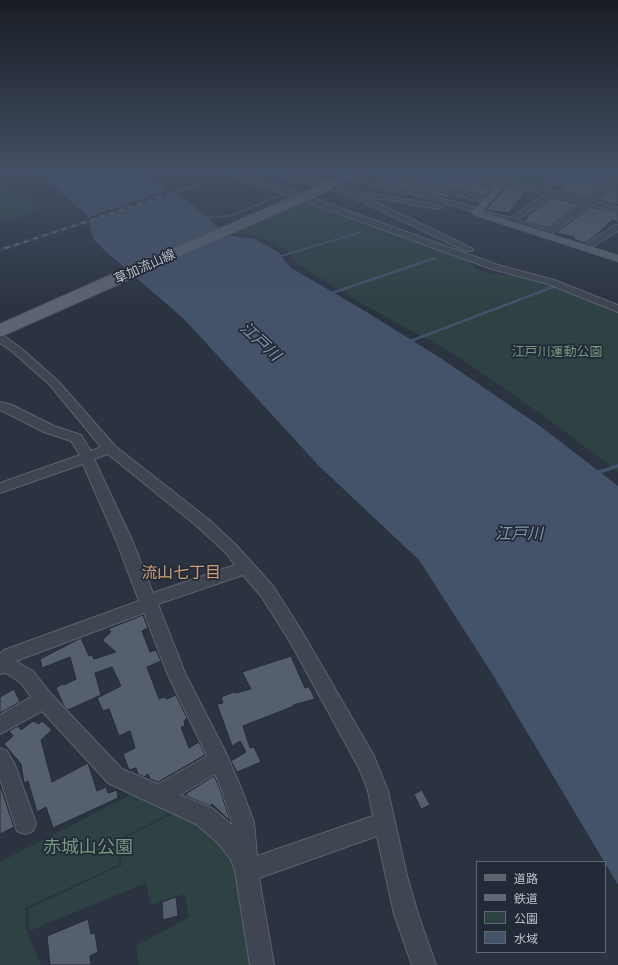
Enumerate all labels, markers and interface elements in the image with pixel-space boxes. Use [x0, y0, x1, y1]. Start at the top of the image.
street label: 草加流山線 [112, 247, 178, 287]
water label: 江戸川 [236, 319, 284, 365]
park label: 江戸川運動公園 [512, 344, 602, 360]
water label: 江戸川 [495, 524, 543, 544]
district label: 流山七丁目 [141, 563, 221, 583]
park label: 赤城山公園 [43, 837, 133, 859]
legend [476, 861, 606, 953]
text: 道路 [514, 872, 538, 886]
text: 鉄道 [514, 892, 538, 906]
text: 公園 [514, 912, 538, 926]
text: 水域 [514, 932, 538, 946]

